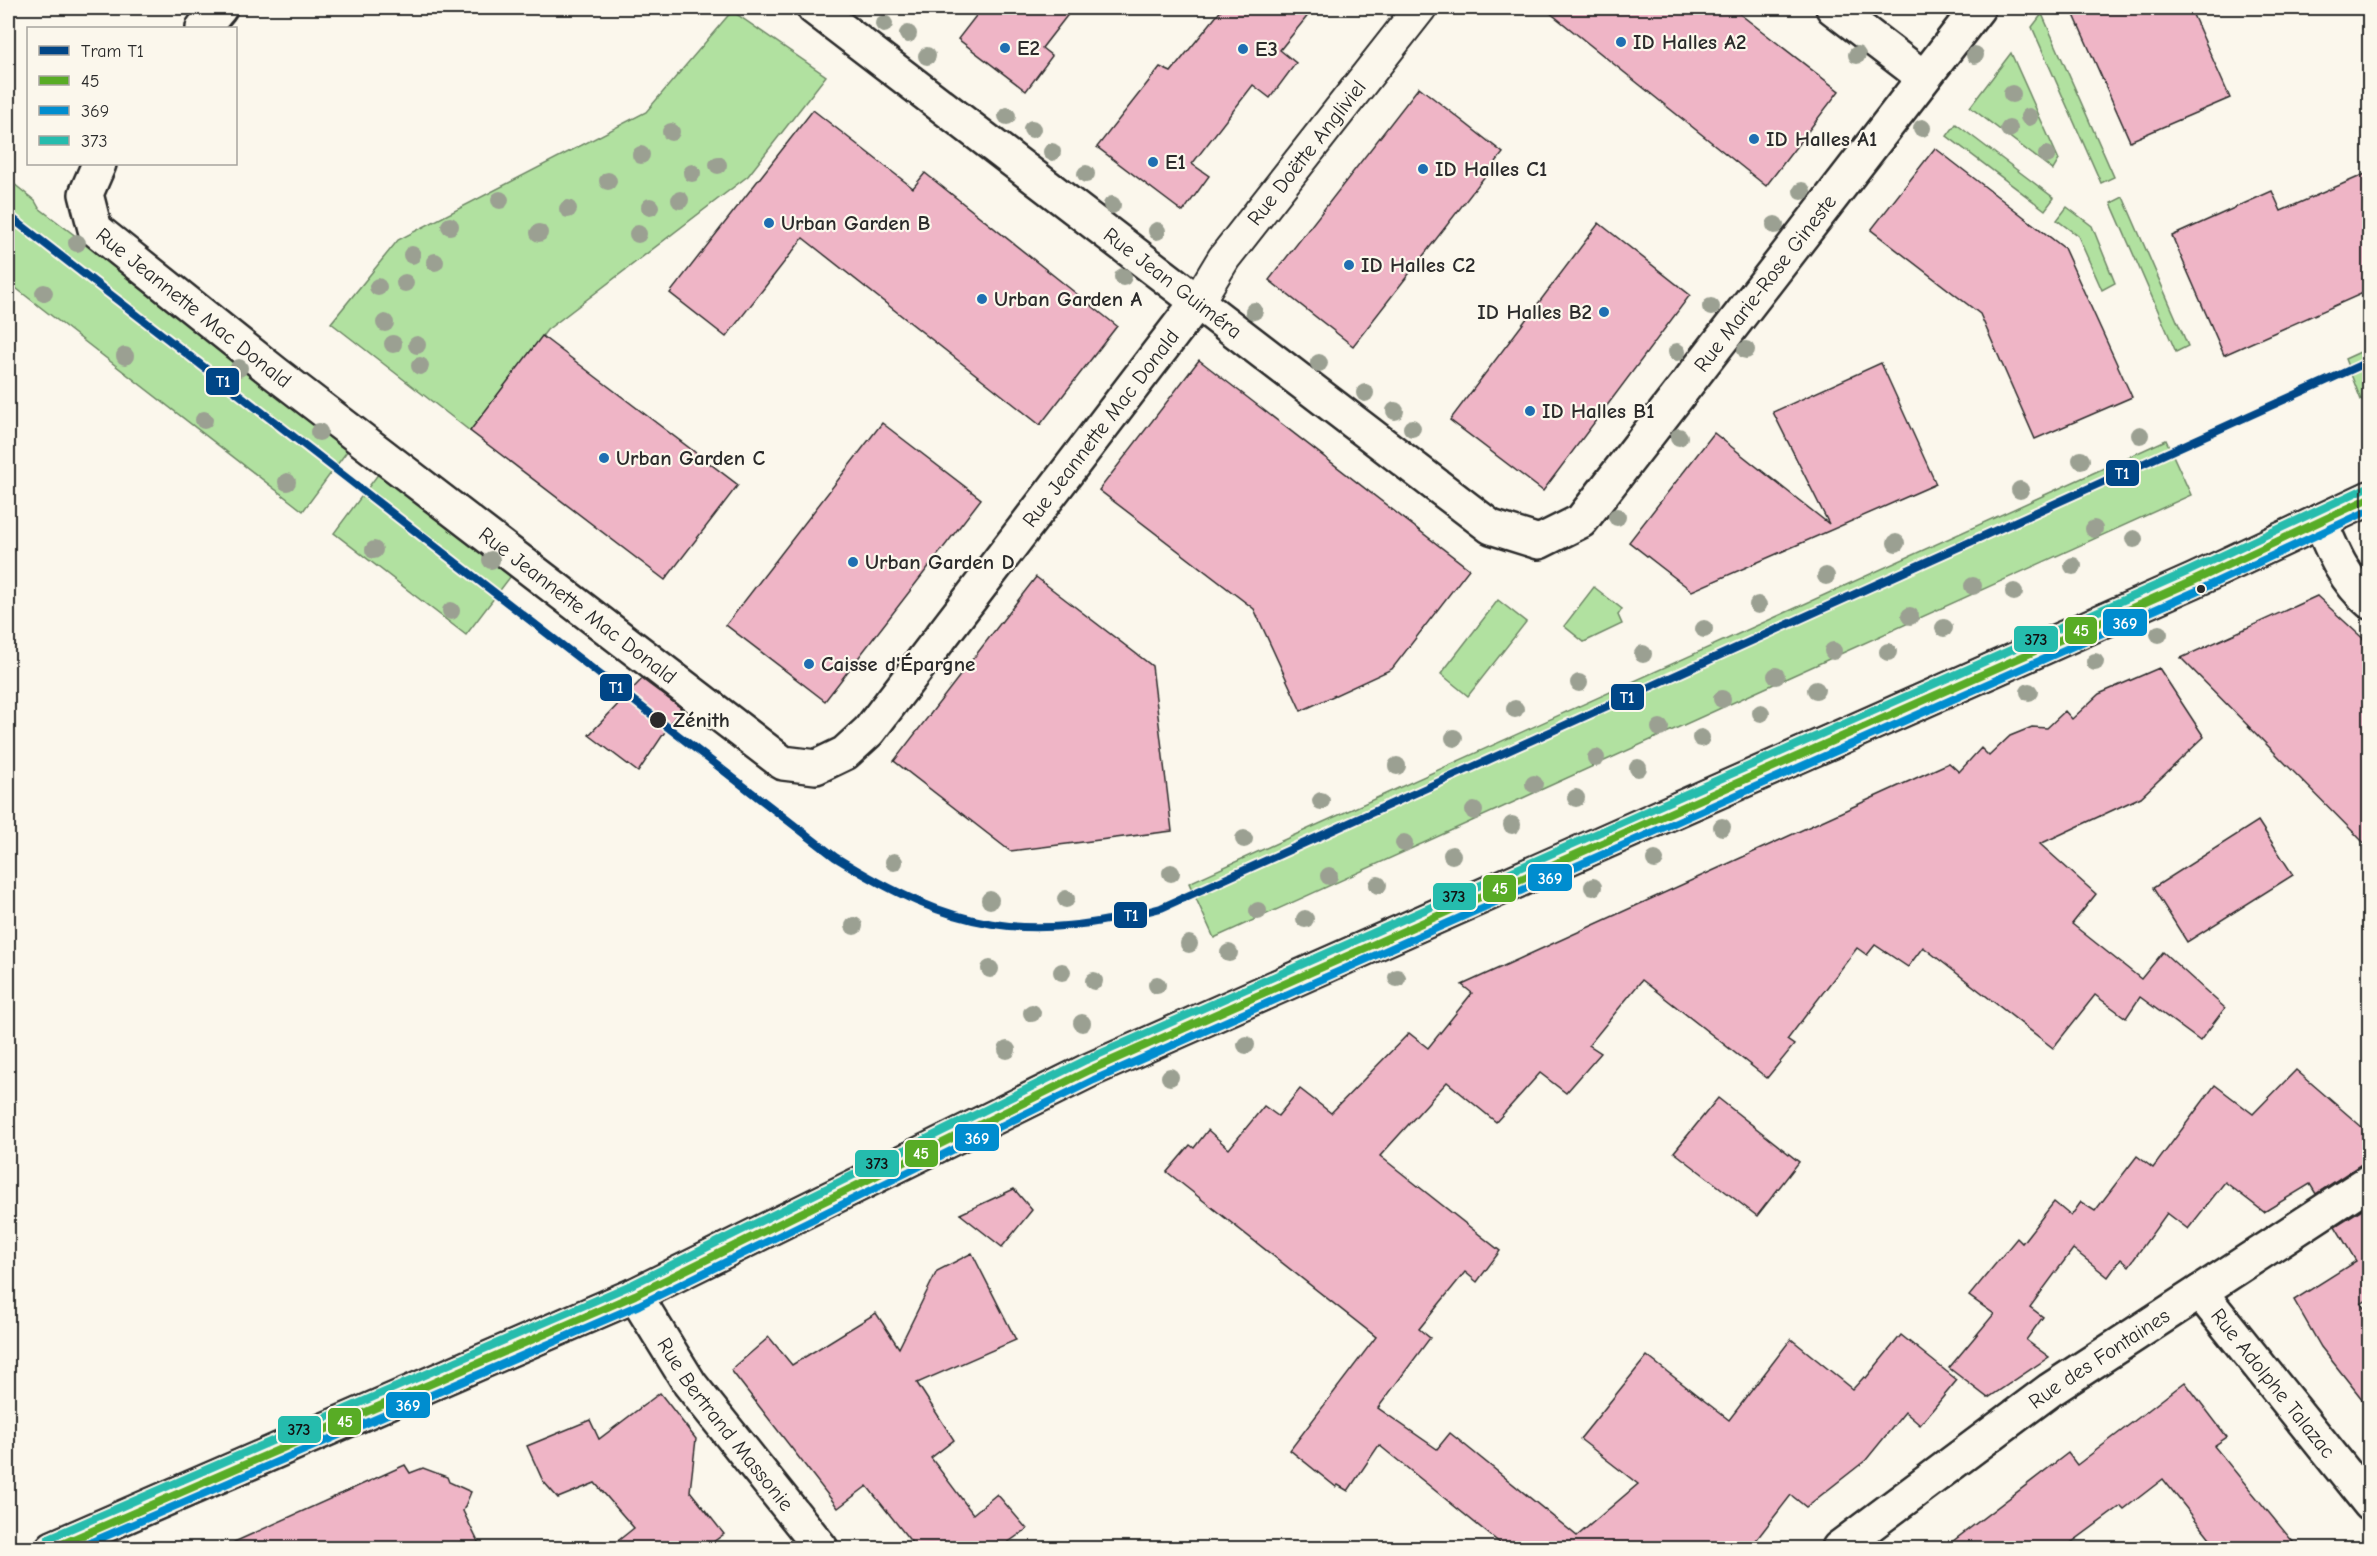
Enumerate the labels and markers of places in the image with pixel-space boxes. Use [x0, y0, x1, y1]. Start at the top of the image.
place label: ID Halles A2 [1633, 30, 1746, 54]
marker: ID Halles A2 [1614, 35, 1628, 49]
place label: E2 [1017, 36, 1040, 60]
place label: E3 [1255, 37, 1278, 61]
marker: E2 [998, 41, 1012, 55]
marker: E3 [1236, 42, 1250, 56]
place label: ID Halles A1 [1766, 127, 1877, 151]
marker: ID Halles A1 [1747, 132, 1761, 146]
place label: E1 [1165, 150, 1186, 174]
marker: E1 [1146, 155, 1160, 169]
place label: ID Halles C1 [1435, 157, 1547, 181]
marker: ID Halles C1 [1416, 162, 1430, 176]
place label: Urban Garden B [781, 211, 931, 235]
marker: Urban Garden B [762, 216, 776, 230]
place label: ID Halles C2 [1361, 253, 1475, 277]
marker: ID Halles C2 [1342, 258, 1356, 272]
place label: Urban Garden A [994, 287, 1143, 311]
marker: Urban Garden A [975, 292, 989, 306]
place label: ID Halles B2 [1477, 300, 1592, 324]
marker: ID Halles B2 [1597, 305, 1611, 319]
place label: ID Halles B1 [1542, 399, 1654, 423]
marker: ID Halles B1 [1523, 404, 1537, 418]
place label: Urban Garden C [616, 446, 766, 470]
marker: Urban Garden C [597, 451, 611, 465]
place label: Urban Garden D [865, 550, 1015, 574]
marker: Urban Garden D [846, 555, 860, 569]
unlabelled marker [2195, 583, 2207, 595]
place label: Caisse d'Épargne [821, 652, 975, 676]
marker: Caisse d'Épargne [802, 657, 816, 671]
place label: Zénith [673, 708, 730, 732]
marker: Zénith [648, 710, 668, 730]

